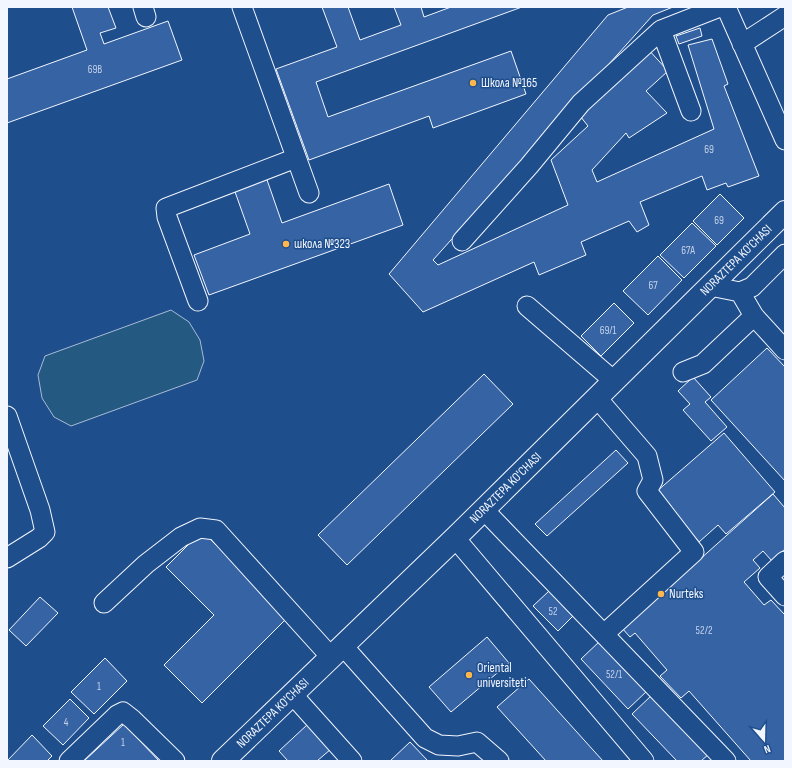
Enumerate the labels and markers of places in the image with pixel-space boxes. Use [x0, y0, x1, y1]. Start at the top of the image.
place label: Школа №165 [481, 75, 537, 91]
marker: Школа №165 [468, 78, 478, 88]
place label: школа №323 [294, 236, 350, 252]
marker: школа №323 [281, 239, 291, 249]
place label: Nurteks [669, 586, 704, 602]
marker: Nurteks [656, 589, 666, 599]
place label: Oriental universiteti [477, 660, 527, 691]
marker: Oriental universiteti [464, 670, 474, 680]

